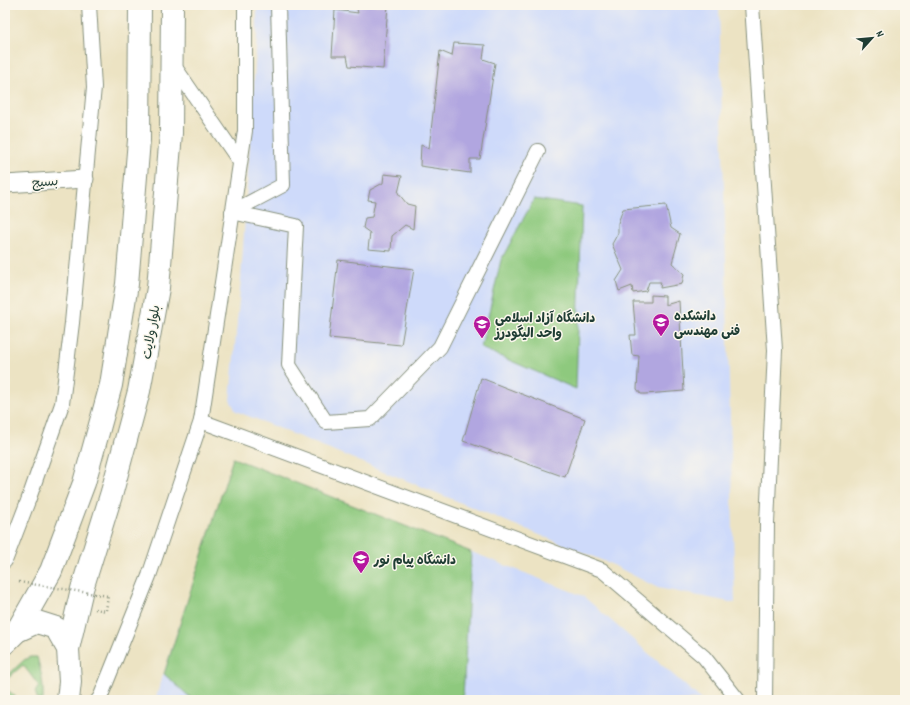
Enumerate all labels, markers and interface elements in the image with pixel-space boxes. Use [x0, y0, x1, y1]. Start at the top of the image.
north arrow [852, 18, 892, 58]
text: N [871, 28, 888, 41]
street label: بسیج [31, 173, 59, 194]
street label: بلوار ولایت [138, 304, 167, 361]
place label: دانشکده فنی مهندسی [674, 308, 740, 342]
place label: دانشگاه آزاد اسلامی واحد الیگودرز [494, 309, 595, 344]
school or university icon: دانشکده فنی مهندسی [651, 312, 671, 337]
school or university icon: دانشگاه آزاد اسلامی واحد الیگودرز [472, 314, 492, 339]
school or university icon: دانشگاه پیام نور [351, 549, 371, 574]
place label: دانشگاه پیام نور [373, 551, 456, 571]

